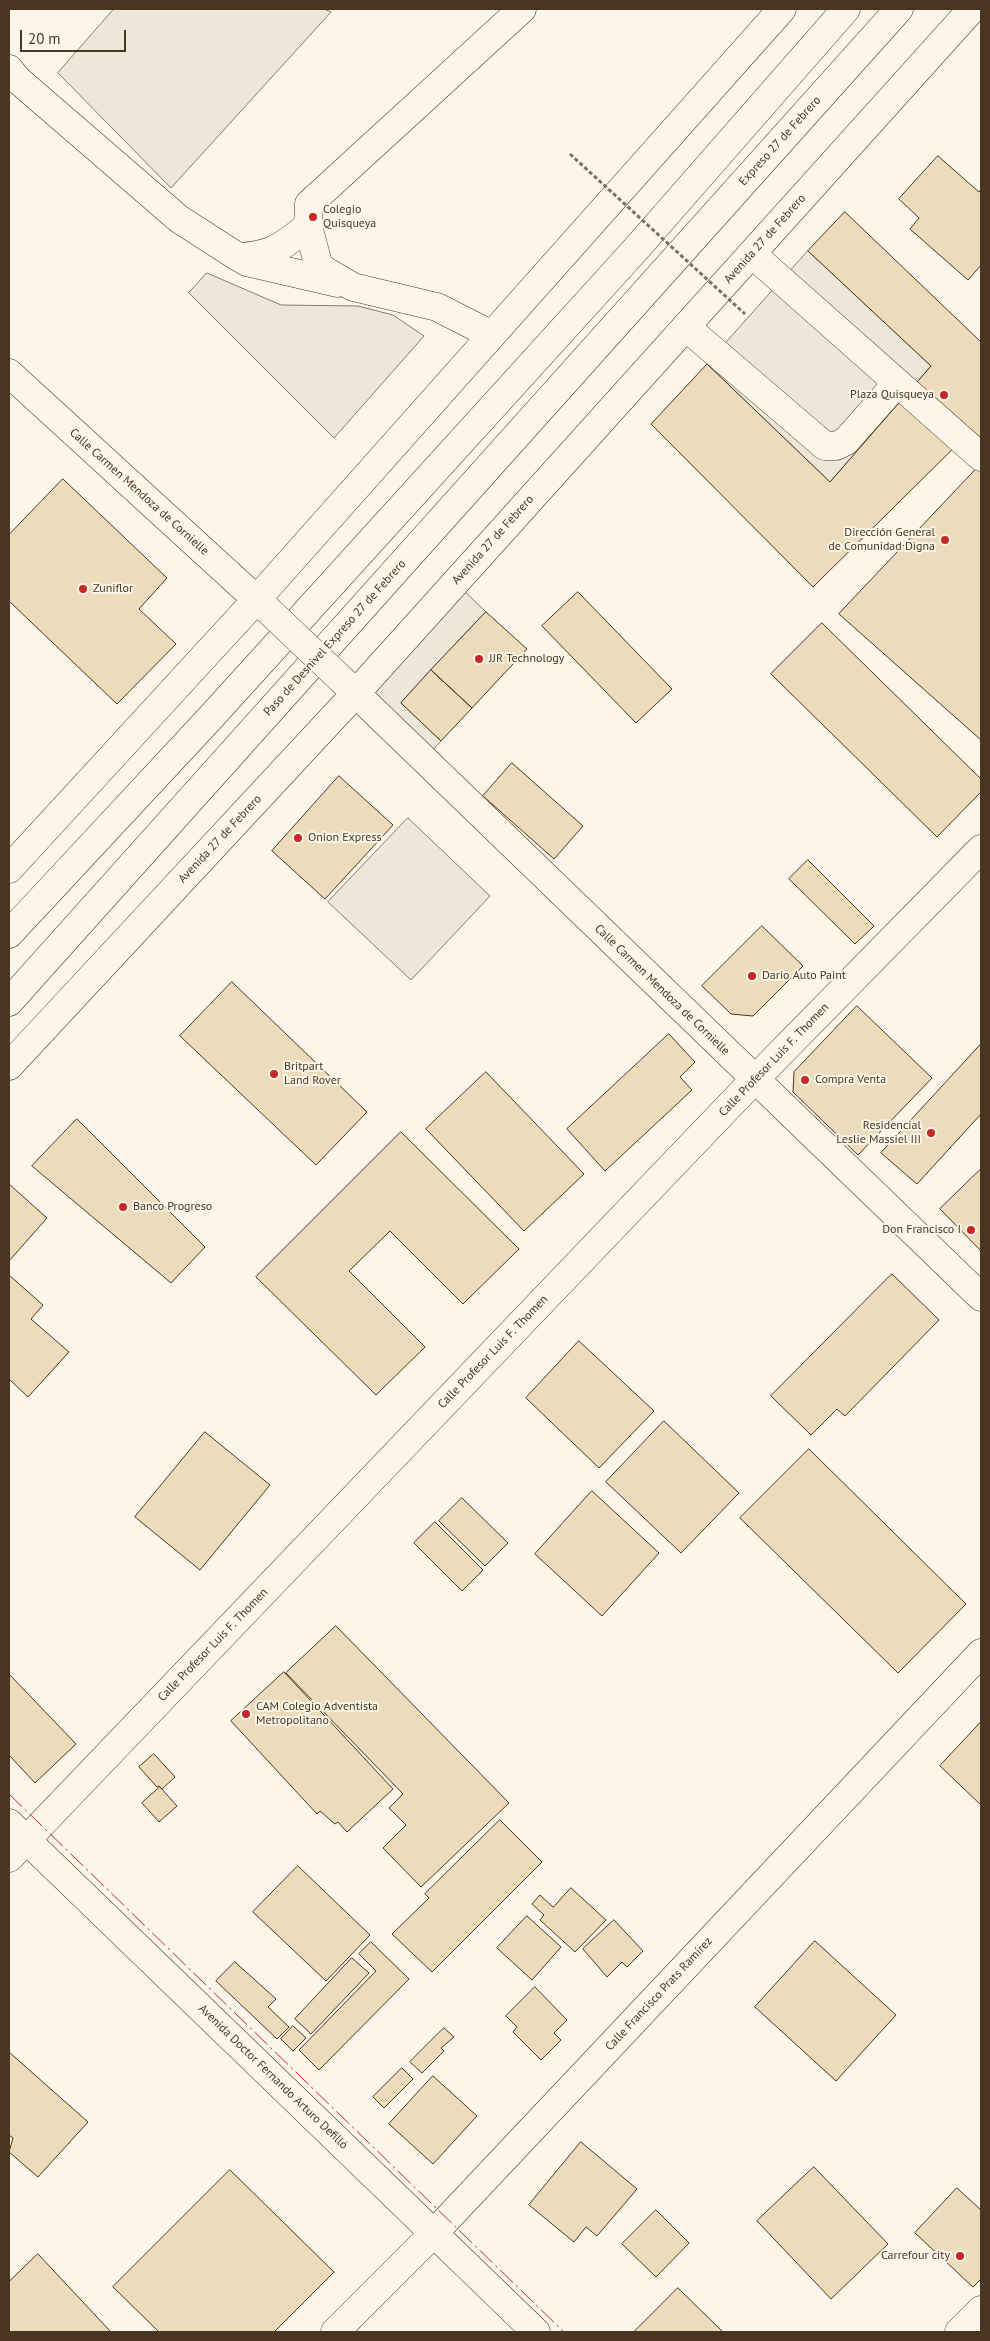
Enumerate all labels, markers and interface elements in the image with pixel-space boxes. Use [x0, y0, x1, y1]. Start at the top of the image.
scale bar [22, 20, 129, 52]
text: 20 m [28, 29, 61, 48]
street label: Expreso 27 de Febrero [736, 93, 824, 189]
street label: Avenida 27 de Febrero [721, 191, 809, 287]
place label: Colegio Quisqueya [323, 203, 376, 231]
marker: Colegio Quisqueya [307, 211, 319, 223]
place label: Plaza Quisqueya [850, 388, 934, 402]
marker: Plaza Quisqueya [938, 389, 950, 401]
street label: Calle Carmen Mendoza de Cornielle [66, 426, 212, 558]
street label: Avenida 27 de Febrero [449, 492, 537, 588]
place label: Dirección General de Comunidad Digna [828, 526, 935, 554]
marker: Dirección General de Comunidad Digna [939, 534, 951, 546]
street label: Paso de Desnivel Expreso 27 de Febrero [261, 557, 409, 719]
place label: Zuniflor [93, 582, 133, 596]
marker: Zuniflor [77, 583, 89, 595]
place label: JJR Technology [489, 652, 564, 666]
marker: JJR Technology [473, 653, 485, 665]
street label: Avenida 27 de Febrero [175, 792, 265, 886]
place label: Onion Express [308, 831, 382, 845]
marker: Onion Express [292, 832, 304, 844]
street label: Calle Carmen Mendoza de Cornielle [591, 922, 733, 1058]
place label: Dario Auto Paint [762, 969, 846, 983]
marker: Dario Auto Paint [746, 970, 758, 982]
street label: Calle Profesor Luis F. Thomen [716, 1000, 832, 1120]
place label: Britpart Land Rover [284, 1060, 341, 1088]
marker: Britpart Land Rover [268, 1068, 280, 1080]
place label: Compra Venta [815, 1073, 886, 1087]
marker: Compra Venta [799, 1074, 811, 1086]
place label: Residencial Leslie Massiel III [836, 1119, 921, 1147]
marker: Residencial Leslie Massiel III [925, 1127, 937, 1139]
place label: Banco Progreso [133, 1200, 212, 1214]
marker: Banco Progreso [117, 1201, 129, 1213]
place label: Don Francisco I [882, 1223, 961, 1237]
marker: Don Francisco I [965, 1224, 977, 1236]
street label: Calle Profesor Luis F. Thomen [435, 1292, 551, 1412]
street label: Calle Profesor Luis F. Thomen [155, 1585, 271, 1705]
place label: CAM Colegio Adventista Metropolitano [256, 1700, 378, 1728]
marker: CAM Colegio Adventista Metropolitano [240, 1708, 252, 1720]
street label: Calle Francisco Prats Ramírez [603, 1934, 715, 2054]
street label: Avenida Doctor Fernando Arturo Defilló [195, 2002, 351, 2152]
place label: Carrefour city [881, 2249, 950, 2263]
marker: Carrefour city [954, 2250, 966, 2262]

